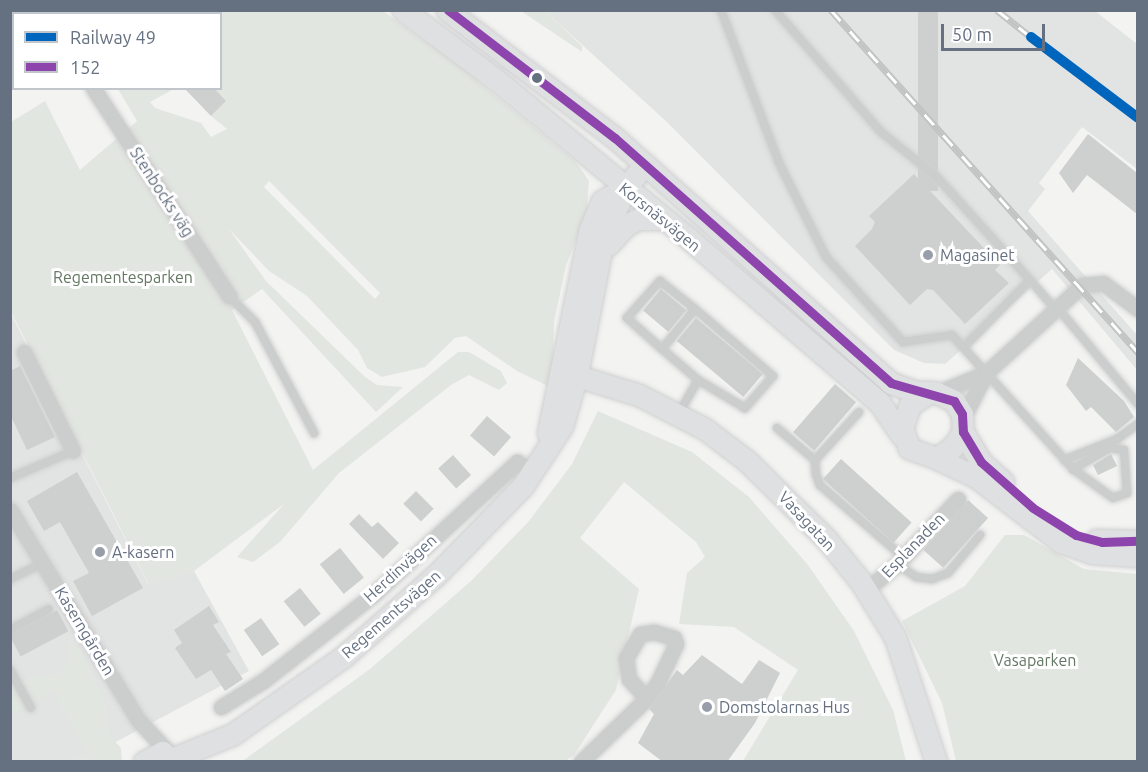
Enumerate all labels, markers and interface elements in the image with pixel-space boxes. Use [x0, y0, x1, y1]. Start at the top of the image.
legend [12, 12, 222, 90]
scale bar [944, 12, 1048, 50]
text: 50 m [952, 24, 992, 44]
text: Railway 49 [70, 27, 156, 47]
text: 152 [70, 57, 100, 77]
unlabelled marker [531, 72, 543, 84]
street label: Stenbocks väg [126, 144, 198, 240]
street label: Korsnäsvägen [615, 178, 705, 256]
place label: Magasinet [940, 245, 1015, 265]
marker: Magasinet [921, 248, 935, 262]
park label: Regementesparken [53, 267, 193, 287]
street label: Vasagatan [775, 487, 839, 555]
street label: Esplanaden [877, 509, 949, 581]
street label: Herdinvägen [360, 530, 440, 606]
place label: A-kasern [112, 542, 174, 562]
marker: A-kasern [93, 545, 107, 559]
street label: Regementsvägen [338, 566, 444, 662]
street label: Kaserngården [51, 583, 119, 679]
park label: Vasaparken [994, 650, 1076, 670]
place label: Domstolarnas Hus [719, 697, 850, 717]
marker: Domstolarnas Hus [700, 700, 714, 714]

